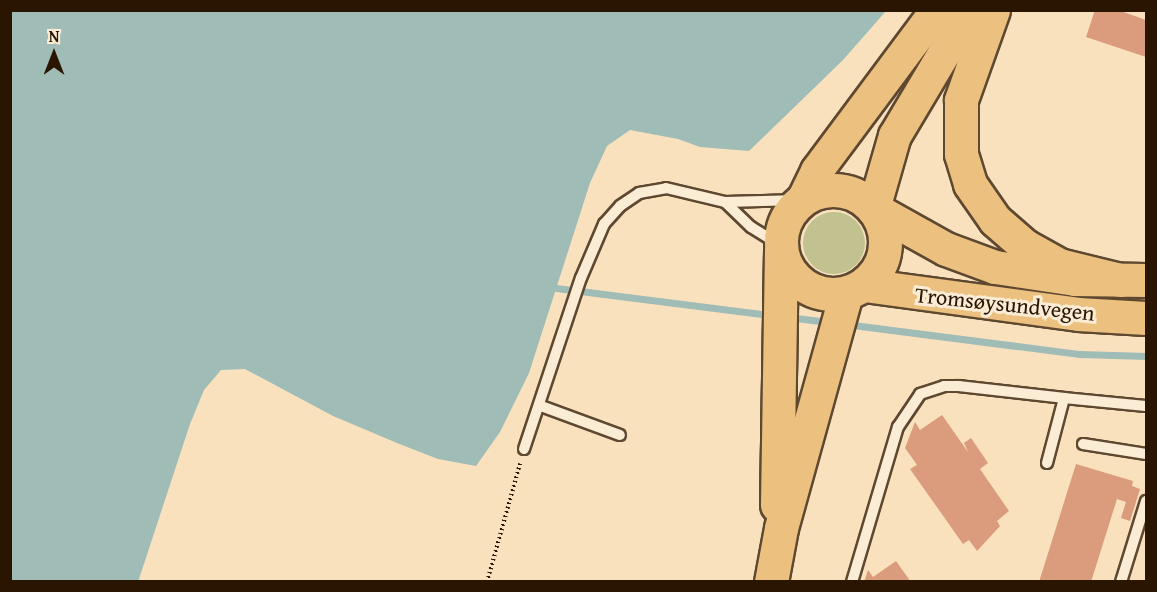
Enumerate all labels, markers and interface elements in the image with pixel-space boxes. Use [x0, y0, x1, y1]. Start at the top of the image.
north arrow [24, 24, 84, 84]
text: N [49, 24, 59, 48]
street label: Tromsøysundvegen [914, 281, 1096, 327]

